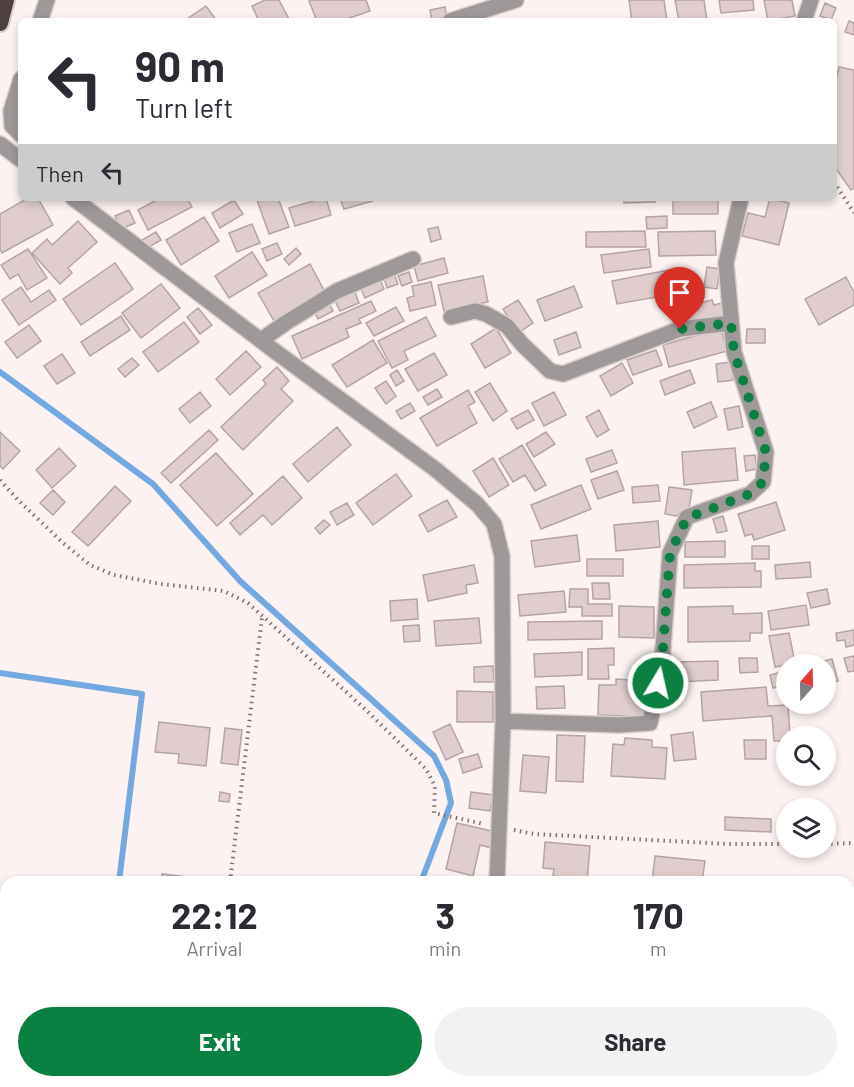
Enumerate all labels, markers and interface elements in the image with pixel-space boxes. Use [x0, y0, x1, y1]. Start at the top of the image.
text: 90 m [135, 40, 225, 90]
icon: left [36, 42, 114, 120]
text: Turn left [135, 91, 233, 123]
icon: left [96, 156, 129, 189]
text: Then [36, 160, 84, 186]
pin [654, 267, 705, 329]
icon: arrive [663, 276, 696, 309]
position arrow [626, 651, 690, 715]
north arrow [776, 654, 836, 714]
map controls [776, 654, 836, 858]
button: search [776, 726, 836, 786]
button: layers [776, 798, 836, 858]
text: 22:12 [171, 893, 258, 936]
text: 3 [435, 893, 455, 936]
text: 170 [633, 893, 684, 936]
text: Arrival [186, 936, 242, 960]
text: min [429, 936, 461, 960]
text: m [650, 936, 666, 960]
button: Exit [18, 1007, 422, 1076]
button: Share [434, 1007, 837, 1076]

